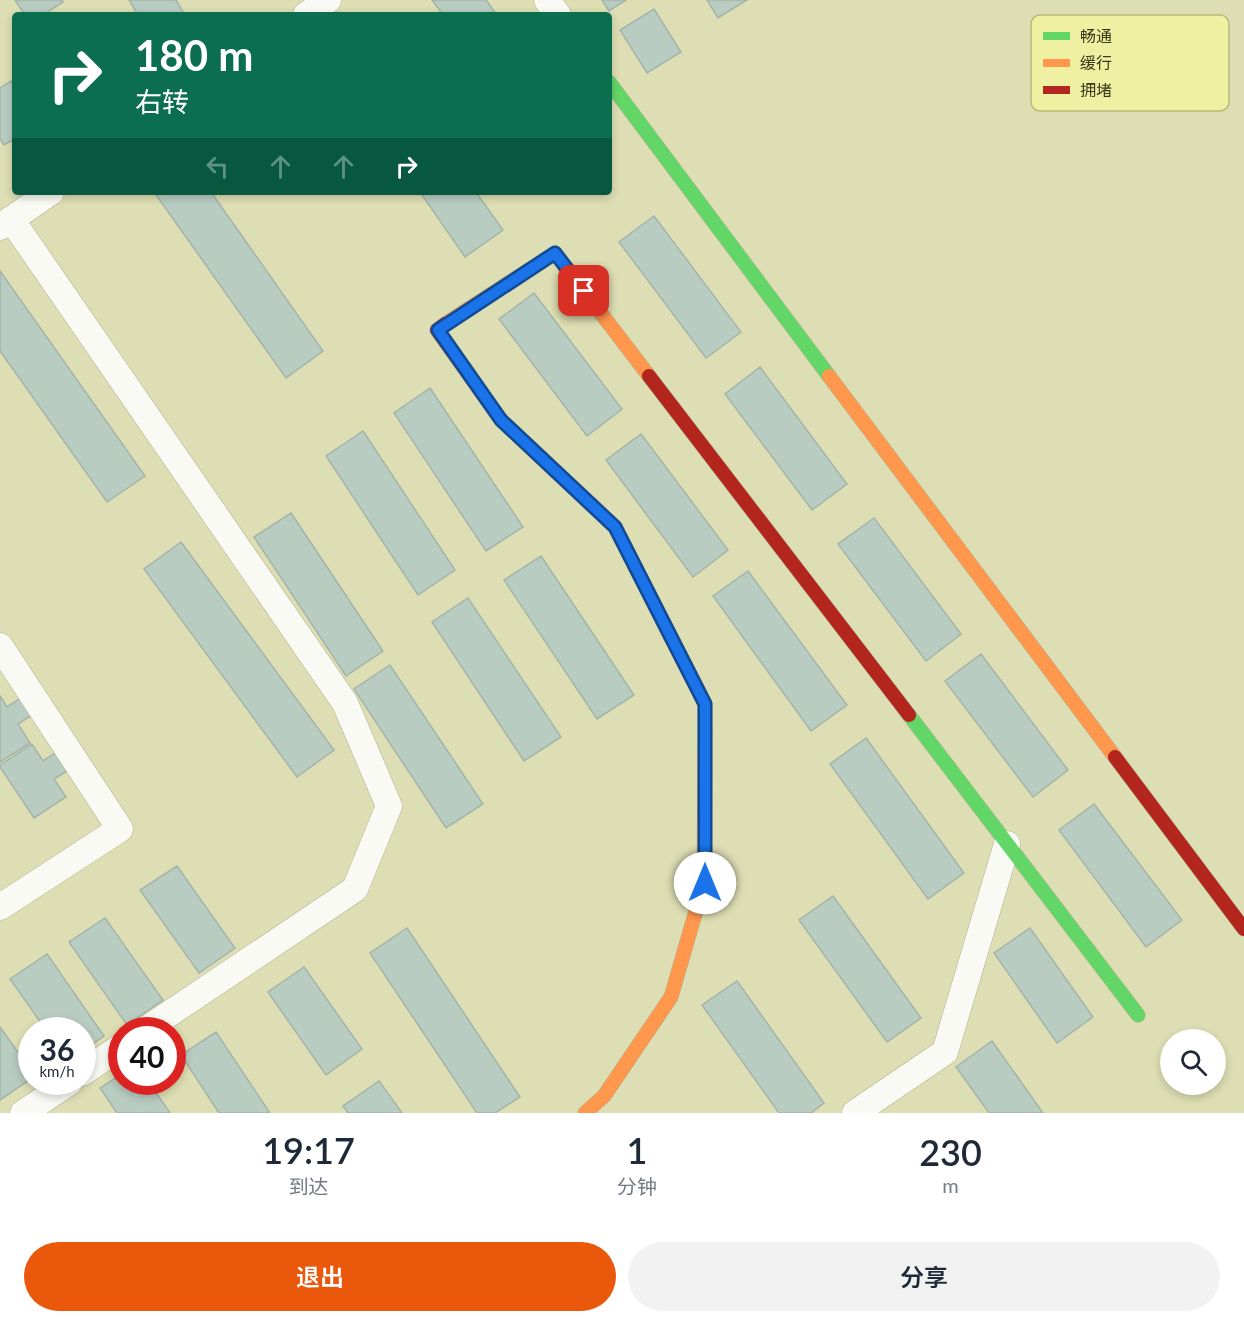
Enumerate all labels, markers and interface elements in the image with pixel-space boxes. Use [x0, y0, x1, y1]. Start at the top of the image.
legend [1031, 15, 1229, 111]
text: 畅通 [1080, 26, 1112, 45]
text: 180 m [135, 30, 253, 80]
icon: right [36, 36, 114, 114]
text: 缓行 [1080, 53, 1112, 72]
text: 拥堵 [1080, 80, 1112, 99]
text: 右转 [135, 85, 189, 118]
icon: left [201, 150, 234, 183]
icon: ahead [264, 150, 297, 183]
icon: ahead [327, 150, 360, 183]
icon: right [390, 150, 423, 183]
pin [558, 265, 609, 316]
icon: arrive [567, 274, 600, 307]
position arrow [673, 851, 737, 915]
speed limit sign: 40 [108, 1017, 186, 1095]
map controls [1160, 1029, 1226, 1095]
button: search [1160, 1029, 1226, 1095]
text: 36 [40, 1031, 74, 1067]
text: km/h [39, 1062, 75, 1080]
text: 19:17 [262, 1128, 355, 1172]
text: 1 [627, 1128, 647, 1172]
text: 230 [919, 1130, 982, 1174]
text: m [942, 1173, 959, 1197]
text: 到达 [289, 1174, 329, 1198]
text: 分钟 [617, 1174, 657, 1198]
button: 退出 [24, 1242, 616, 1311]
button: 分享 [628, 1242, 1220, 1311]

